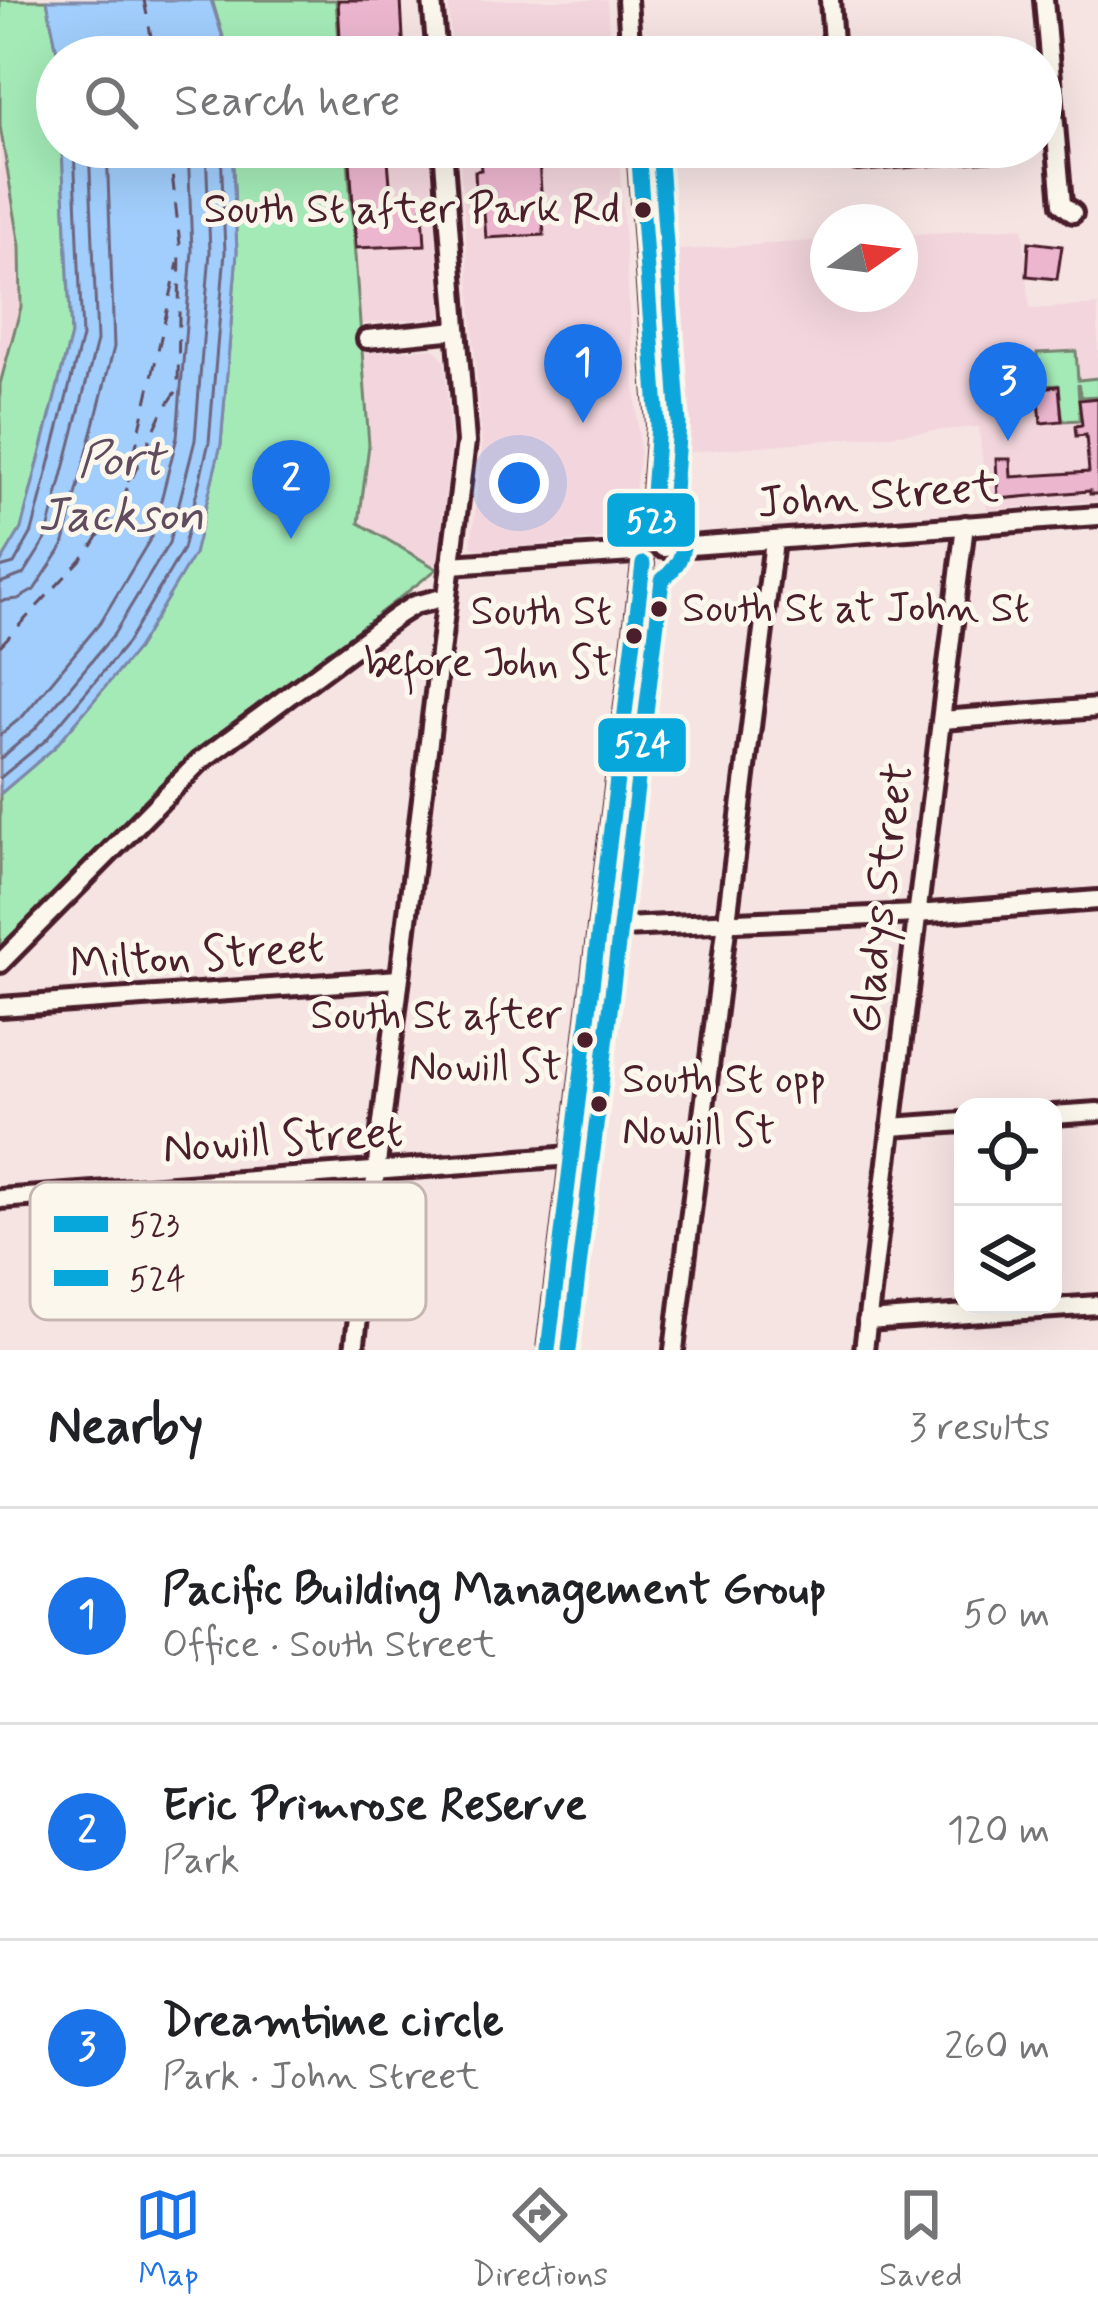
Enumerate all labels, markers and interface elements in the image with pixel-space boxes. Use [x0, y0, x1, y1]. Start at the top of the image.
search box [36, 36, 1062, 168]
icon: search [78, 69, 144, 135]
text: Search here [174, 73, 401, 132]
place label: South St after Park Rd [203, 183, 620, 238]
marker: South St after Park Rd [632, 199, 654, 221]
north arrow [810, 204, 918, 312]
pin: 1 [544, 324, 622, 423]
pin: 3 [969, 342, 1047, 441]
water label: Port Jackson [38, 430, 204, 548]
pin: 2 [252, 440, 330, 539]
your location [489, 453, 549, 513]
street label: John Street [755, 458, 1001, 534]
line badge: 523 [605, 491, 697, 549]
text: 523 [626, 501, 677, 545]
place label: South St at John St [682, 582, 1030, 637]
place label: South St before John St [363, 585, 612, 695]
marker: South St at John St [648, 598, 670, 620]
marker: South St before John St [623, 625, 645, 647]
line badge: 524 [596, 716, 688, 774]
text: 524 [614, 725, 671, 769]
street label: Gladys Street [837, 759, 929, 1037]
street label: Milton Street [68, 919, 326, 995]
place label: South St after Nowill St [310, 989, 563, 1096]
marker: South St after Nowill St [574, 1029, 596, 1051]
place label: South St opp Nowill St [622, 1053, 826, 1160]
marker: South St opp Nowill St [588, 1093, 610, 1115]
map controls [954, 1098, 1062, 1314]
button: locate [954, 1098, 1062, 1206]
street label: Nowill Street [161, 1103, 405, 1179]
legend [30, 1182, 426, 1320]
text: 523 [129, 1205, 180, 1249]
button: layers [954, 1206, 1062, 1314]
text: 524 [129, 1259, 186, 1303]
text: Nearby [48, 1395, 203, 1461]
text: 3 results [909, 1403, 1050, 1454]
text: Pacific Building Management Group [162, 1561, 827, 1620]
text: 1 [78, 1590, 96, 1641]
text: 50 m [963, 1590, 1050, 1641]
text: Office · South Street [162, 1620, 496, 1671]
text: Eric Primrose Reserve [162, 1777, 587, 1836]
text: 2 [77, 1806, 97, 1857]
text: 120 m [947, 1806, 1050, 1857]
text: Park [162, 1836, 240, 1887]
text: Dreamtime circle [162, 1993, 504, 2052]
text: 3 [78, 2022, 96, 2073]
text: 260 m [944, 2022, 1050, 2073]
text: Park · John Street [162, 2052, 479, 2103]
tab: Map [135, 2182, 201, 2298]
tab: Directions [472, 2182, 608, 2298]
tab: Saved [879, 2182, 963, 2298]

